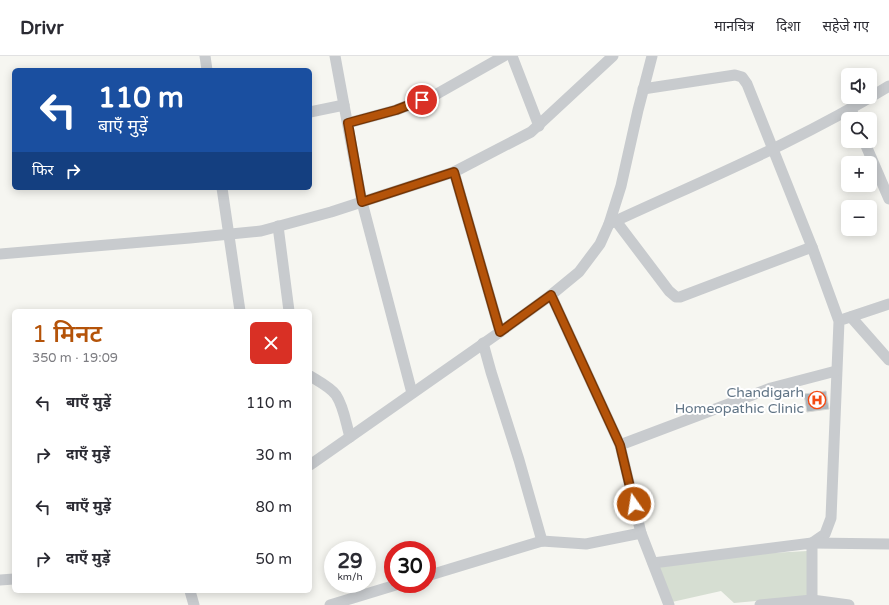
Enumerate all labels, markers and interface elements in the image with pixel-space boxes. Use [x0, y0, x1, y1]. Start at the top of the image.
text: Drivr [20, 17, 63, 39]
text: मानचित्र [714, 18, 754, 35]
text: दिशा [776, 18, 800, 35]
text: सहेजे गए [822, 18, 869, 35]
map controls [841, 68, 877, 236]
button: sound [841, 68, 877, 104]
text: 110 m [98, 81, 184, 115]
pin [405, 83, 439, 117]
icon: left [32, 84, 84, 136]
icon: arrive [411, 89, 433, 111]
button: search [841, 112, 877, 148]
text: बाएँ मुड़ें [98, 115, 148, 137]
button: + [841, 156, 877, 192]
icon: right [62, 160, 84, 182]
text: फिर [32, 161, 54, 179]
button: − [841, 200, 877, 236]
text: 1 मिनट [32, 320, 102, 349]
button: close [250, 322, 292, 364]
text: 350 m · 19:09 [32, 350, 118, 366]
place label: Chandigarh Homeopathic Clinic [675, 384, 804, 417]
hospital icon: Chandigarh Homeopathic Clinic [807, 390, 827, 410]
icon: left [32, 392, 54, 414]
text: बाएँ मुड़ें [66, 393, 111, 411]
text: 110 m [246, 394, 292, 412]
icon: right [32, 444, 54, 466]
text: दाएँ मुड़ें [66, 445, 110, 463]
text: 30 m [255, 446, 292, 464]
position arrow [613, 483, 655, 525]
icon: left [32, 496, 54, 518]
text: बाएँ मुड़ें [66, 497, 111, 515]
text: 80 m [255, 498, 292, 516]
speed limit sign: 30 [384, 541, 436, 593]
icon: right [32, 548, 54, 570]
text: दाएँ मुड़ें [66, 549, 110, 567]
text: 50 m [255, 550, 292, 568]
text: 29 [337, 550, 363, 574]
text: km/h [337, 571, 363, 583]

